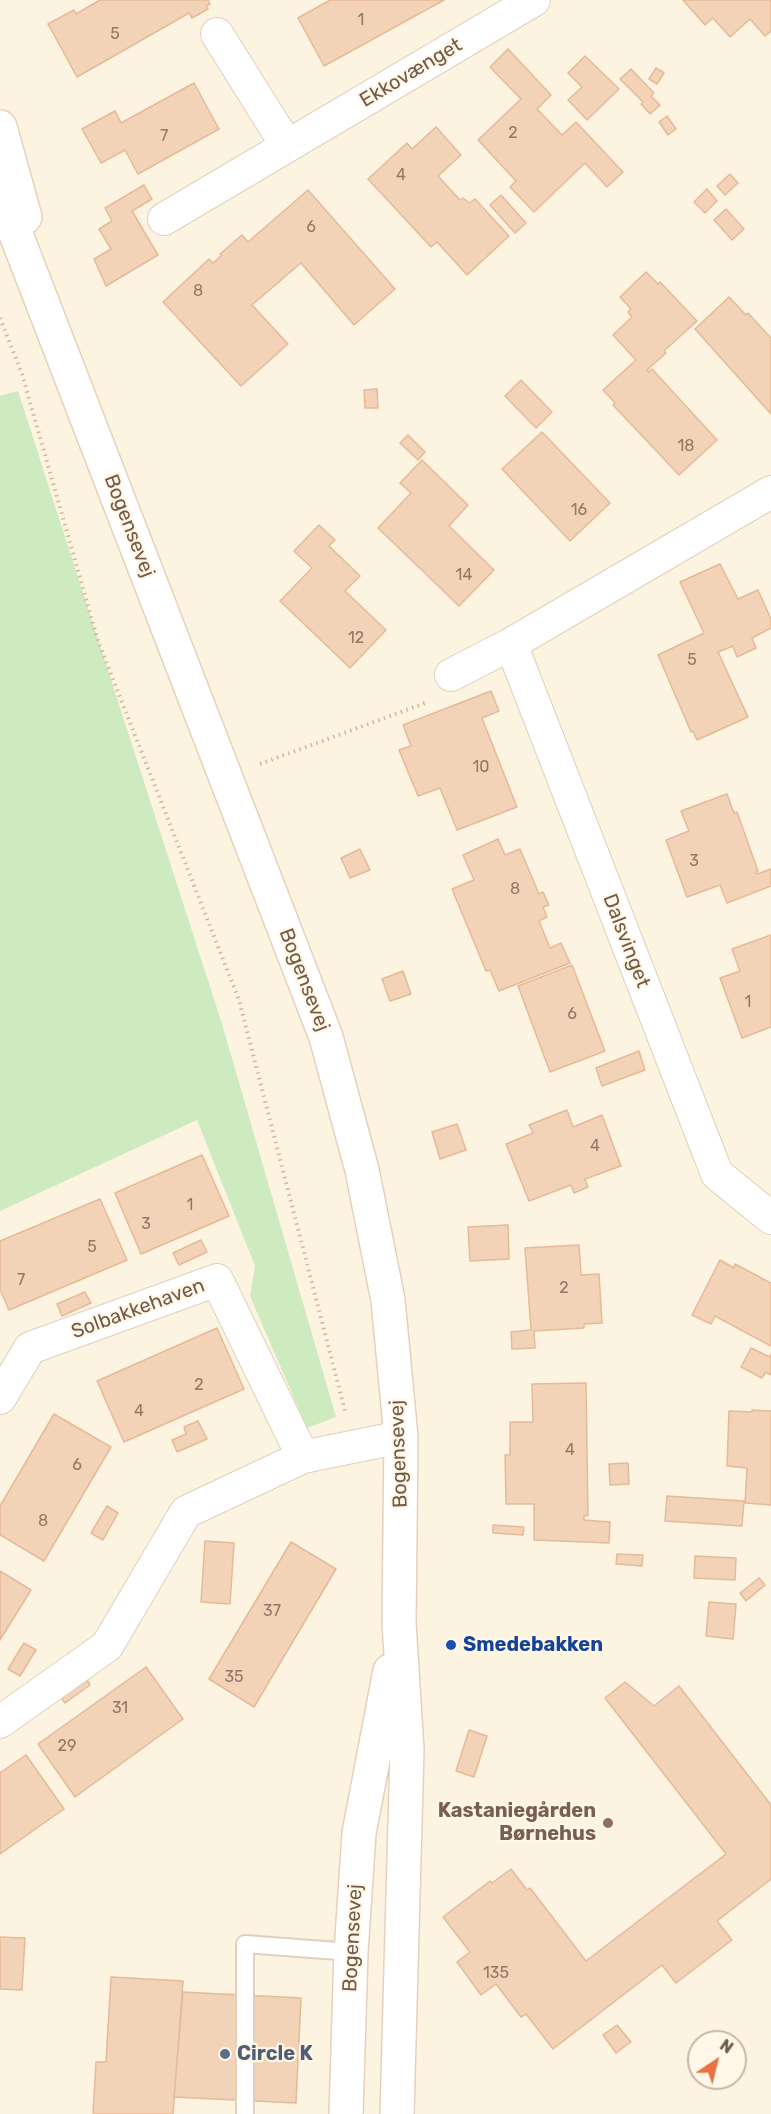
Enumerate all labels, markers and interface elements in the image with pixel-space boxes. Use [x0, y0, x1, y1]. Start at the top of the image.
house number: 1 [358, 10, 364, 30]
house number: 5 [110, 24, 120, 44]
street label: Ekkovænget [356, 33, 466, 113]
house number: 2 [508, 123, 518, 143]
house number: 7 [160, 126, 168, 146]
house number: 4 [396, 165, 406, 185]
house number: 6 [306, 217, 316, 237]
house number: 8 [193, 281, 203, 301]
house number: 18 [677, 436, 695, 456]
street label: Bogensevej [98, 471, 160, 581]
house number: 16 [571, 500, 587, 520]
house number: 14 [456, 565, 472, 585]
house number: 12 [348, 628, 364, 648]
house number: 5 [687, 650, 697, 670]
house number: 10 [472, 757, 490, 777]
house number: 3 [689, 851, 699, 871]
house number: 8 [510, 879, 520, 899]
street label: Dalsvinget [597, 891, 655, 991]
street label: Bogensevej [273, 925, 335, 1035]
house number: 1 [745, 992, 751, 1012]
house number: 6 [567, 1004, 577, 1024]
house number: 4 [590, 1136, 600, 1156]
house number: 1 [187, 1195, 193, 1215]
house number: 3 [141, 1214, 151, 1234]
house number: 5 [87, 1237, 97, 1257]
house number: 7 [17, 1270, 25, 1290]
street label: Solbakkehaven [68, 1274, 208, 1344]
house number: 2 [559, 1278, 569, 1298]
house number: 2 [194, 1375, 204, 1395]
street label: Bogensevej [385, 1400, 413, 1508]
house number: 4 [134, 1401, 144, 1421]
house number: 4 [565, 1440, 575, 1460]
house number: 6 [72, 1455, 82, 1475]
house number: 8 [38, 1511, 48, 1531]
house number: 37 [263, 1601, 281, 1621]
place label: Smedebakken [463, 1633, 603, 1657]
marker: Smedebakken [444, 1638, 458, 1652]
house number: 35 [224, 1667, 244, 1687]
house number: 31 [112, 1698, 128, 1718]
house number: 29 [58, 1736, 76, 1756]
place label: Kastaniegården Børnehus [438, 1799, 596, 1846]
marker: Kastaniegården Børnehus [601, 1816, 615, 1830]
street label: Bogensevej [338, 1883, 368, 1993]
house number: 135 [483, 1963, 509, 1983]
north arrow [687, 2030, 747, 2090]
text: N [716, 2035, 737, 2058]
place label: Circle K [237, 2042, 313, 2066]
marker: Circle K [218, 2047, 232, 2061]

